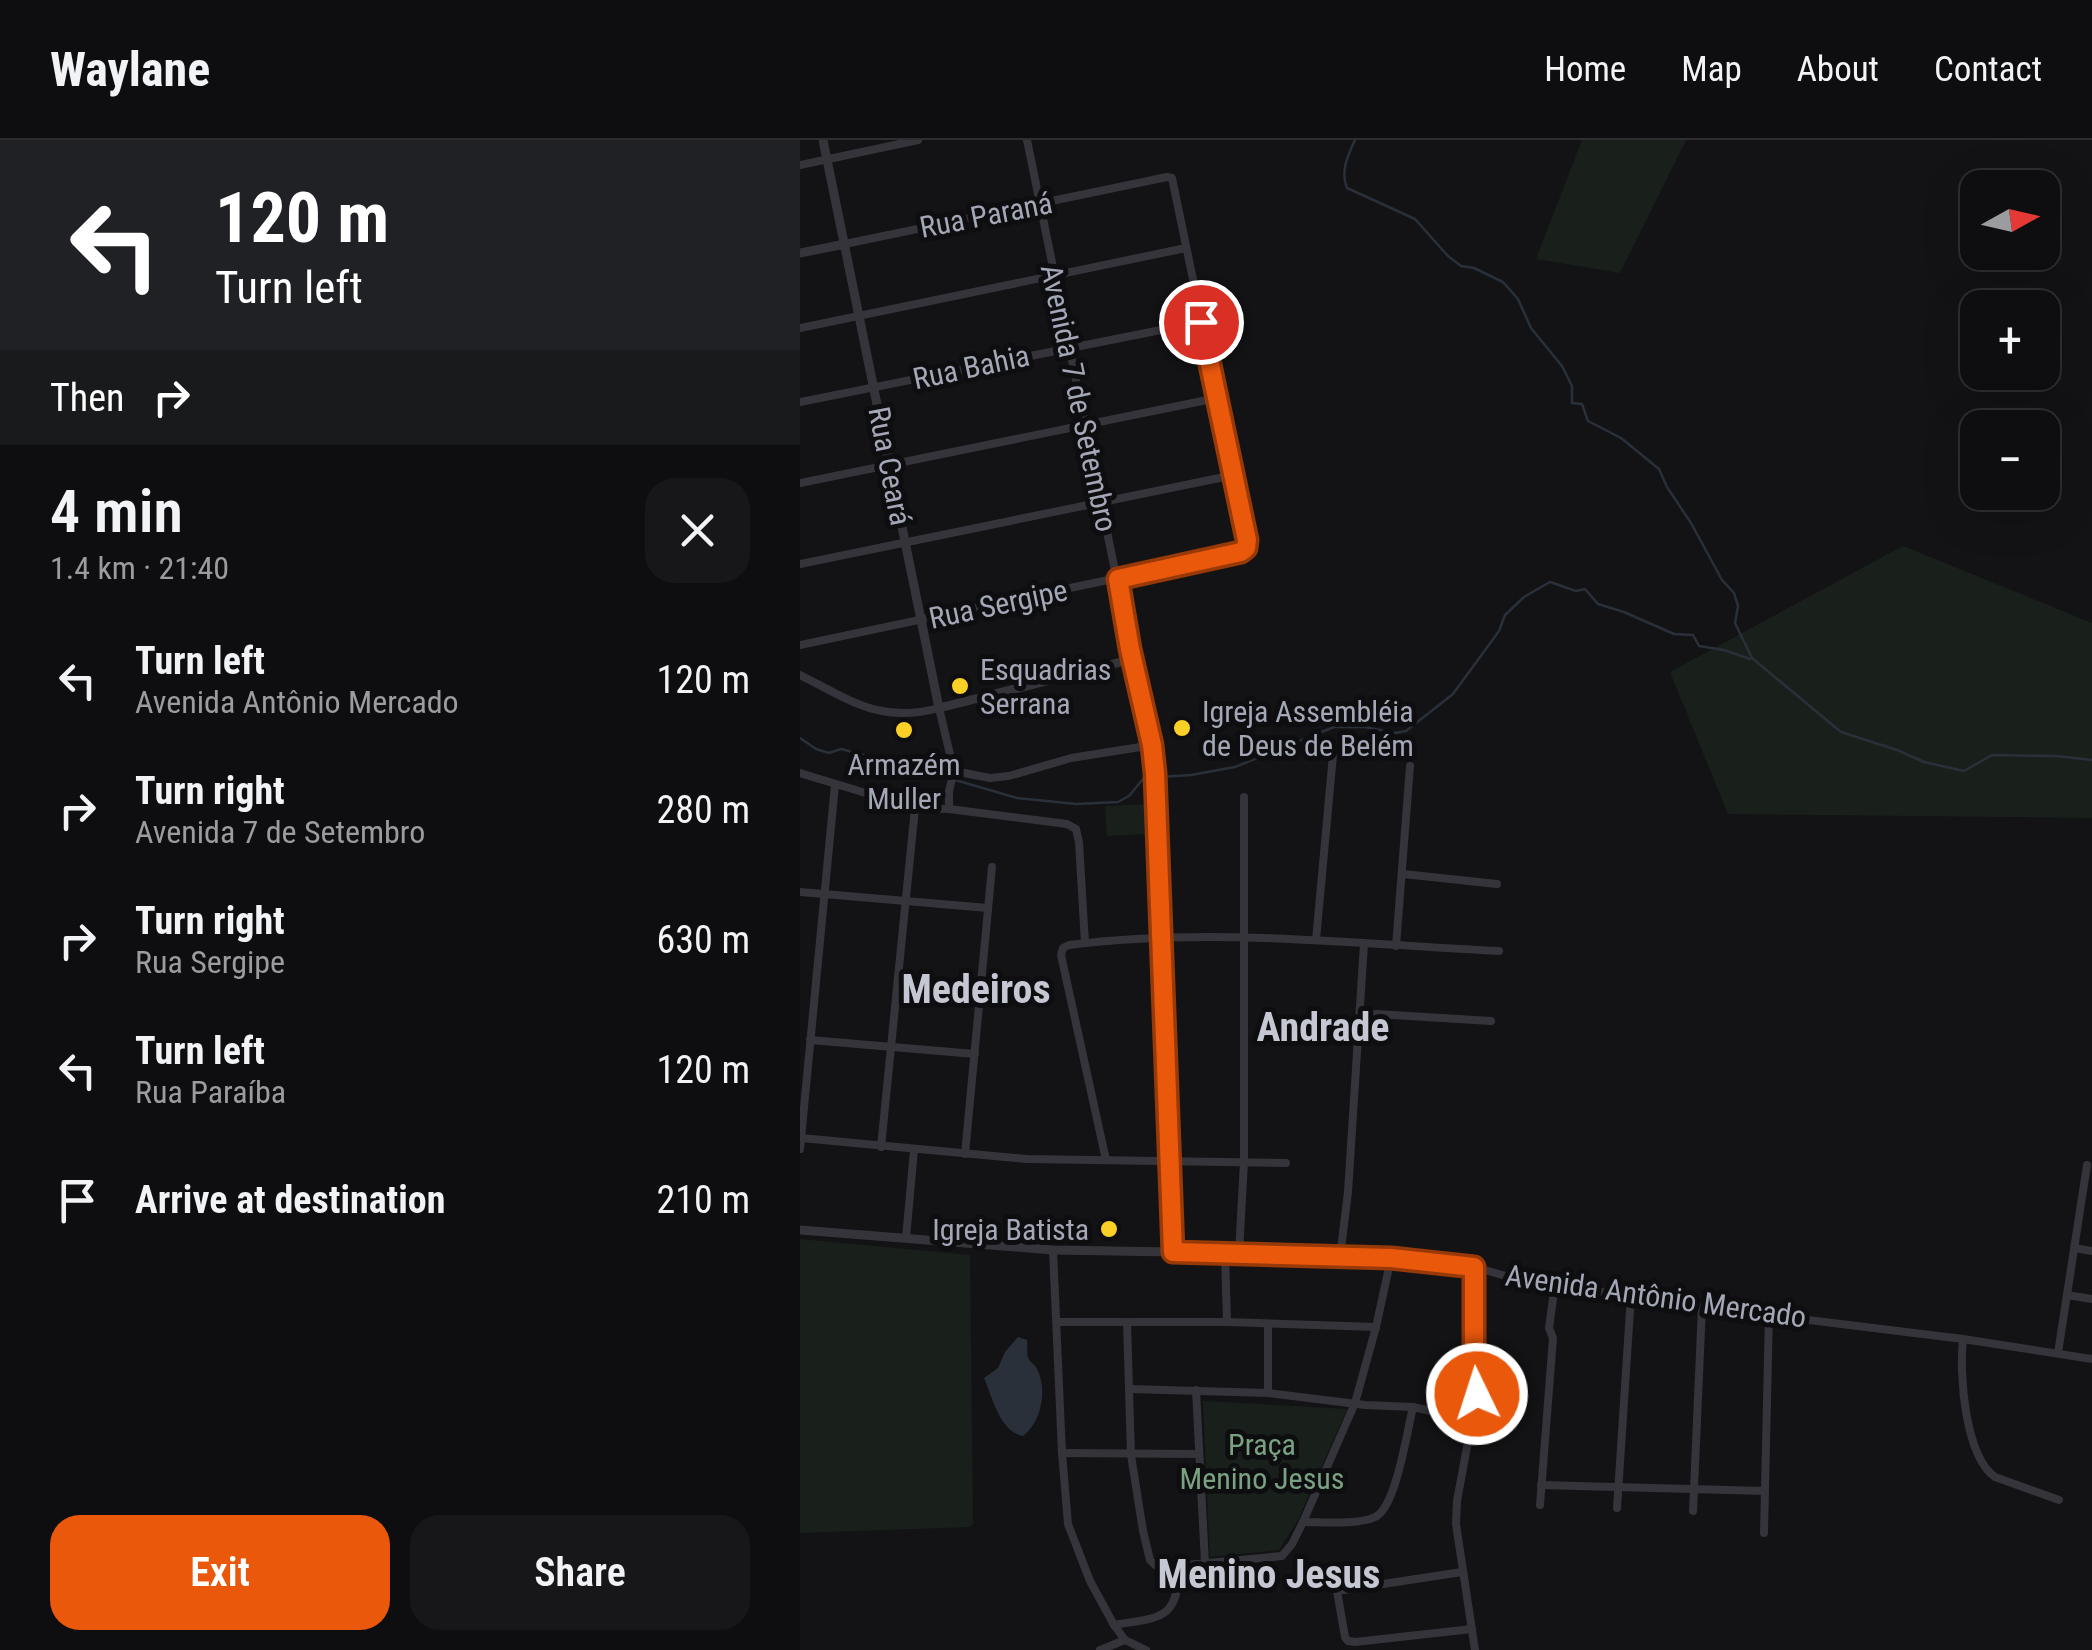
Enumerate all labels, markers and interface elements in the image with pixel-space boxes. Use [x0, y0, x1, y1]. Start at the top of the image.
text: Waylane [50, 41, 210, 98]
text: Home [1544, 49, 1626, 90]
text: Map [1681, 49, 1742, 90]
text: About [1797, 49, 1879, 90]
text: Contact [1934, 49, 2042, 90]
north arrow [1960, 170, 2060, 270]
map controls [1960, 170, 2060, 510]
text: 120 m [215, 177, 389, 259]
icon: left [50, 180, 180, 310]
street label: Rua Paraná [917, 185, 1055, 245]
text: Turn left [215, 261, 363, 314]
street label: Avenida 7 de Setembro [1034, 261, 1124, 535]
pin [1159, 280, 1244, 365]
button: + [1960, 290, 2060, 390]
icon: arrive [1174, 295, 1229, 350]
street label: Rua Bahia [910, 338, 1032, 396]
icon: right [144, 370, 199, 425]
text: Then [50, 376, 124, 420]
street label: Rua Ceará [861, 404, 919, 528]
button: − [1960, 410, 2060, 510]
text: 4 min [50, 476, 183, 547]
button: close [645, 478, 750, 583]
text: 1.4 km · 21:40 [50, 549, 229, 587]
street label: Rua Sergipe [926, 572, 1070, 636]
text: Turn left [135, 639, 265, 683]
place label: Esquadrias Serrana [980, 652, 1111, 721]
icon: left [50, 653, 105, 708]
text: 120 m [656, 658, 750, 702]
marker: Esquadrias Serrana [949, 675, 971, 697]
text: Avenida Antônio Mercado [135, 683, 459, 721]
place label: Igreja Assembléia de Deus de Belém [1202, 694, 1414, 763]
marker: Igreja Assembléia de Deus de Belém [1171, 717, 1193, 739]
marker: Armazém Muller [893, 719, 915, 741]
place label: Armazém Muller [848, 747, 960, 816]
text: Turn right [135, 769, 285, 813]
icon: right [50, 783, 105, 838]
text: 280 m [656, 788, 750, 832]
text: Avenida 7 de Setembro [135, 813, 425, 851]
text: Turn right [135, 899, 285, 943]
icon: right [50, 913, 105, 968]
text: 630 m [656, 918, 750, 962]
text: Rua Sergipe [135, 943, 285, 981]
district label: Medeiros [901, 966, 1051, 1013]
district label: Andrade [1257, 1004, 1389, 1051]
text: Turn left [135, 1029, 265, 1073]
icon: left [50, 1043, 105, 1098]
text: 120 m [656, 1048, 750, 1092]
text: Rua Paraíba [135, 1073, 286, 1111]
icon: arrive [50, 1173, 105, 1228]
text: Arrive at destination [135, 1178, 445, 1222]
text: 210 m [656, 1178, 750, 1222]
place label: Igreja Batista [932, 1212, 1089, 1247]
marker: Igreja Batista [1098, 1218, 1120, 1240]
street label: Avenida Antônio Mercado [1503, 1258, 1809, 1334]
position arrow [1425, 1342, 1529, 1446]
park label: Praça Menino Jesus [1179, 1427, 1345, 1496]
button: Exit [50, 1515, 390, 1630]
button: Share [410, 1515, 750, 1630]
district label: Menino Jesus [1158, 1551, 1380, 1598]

